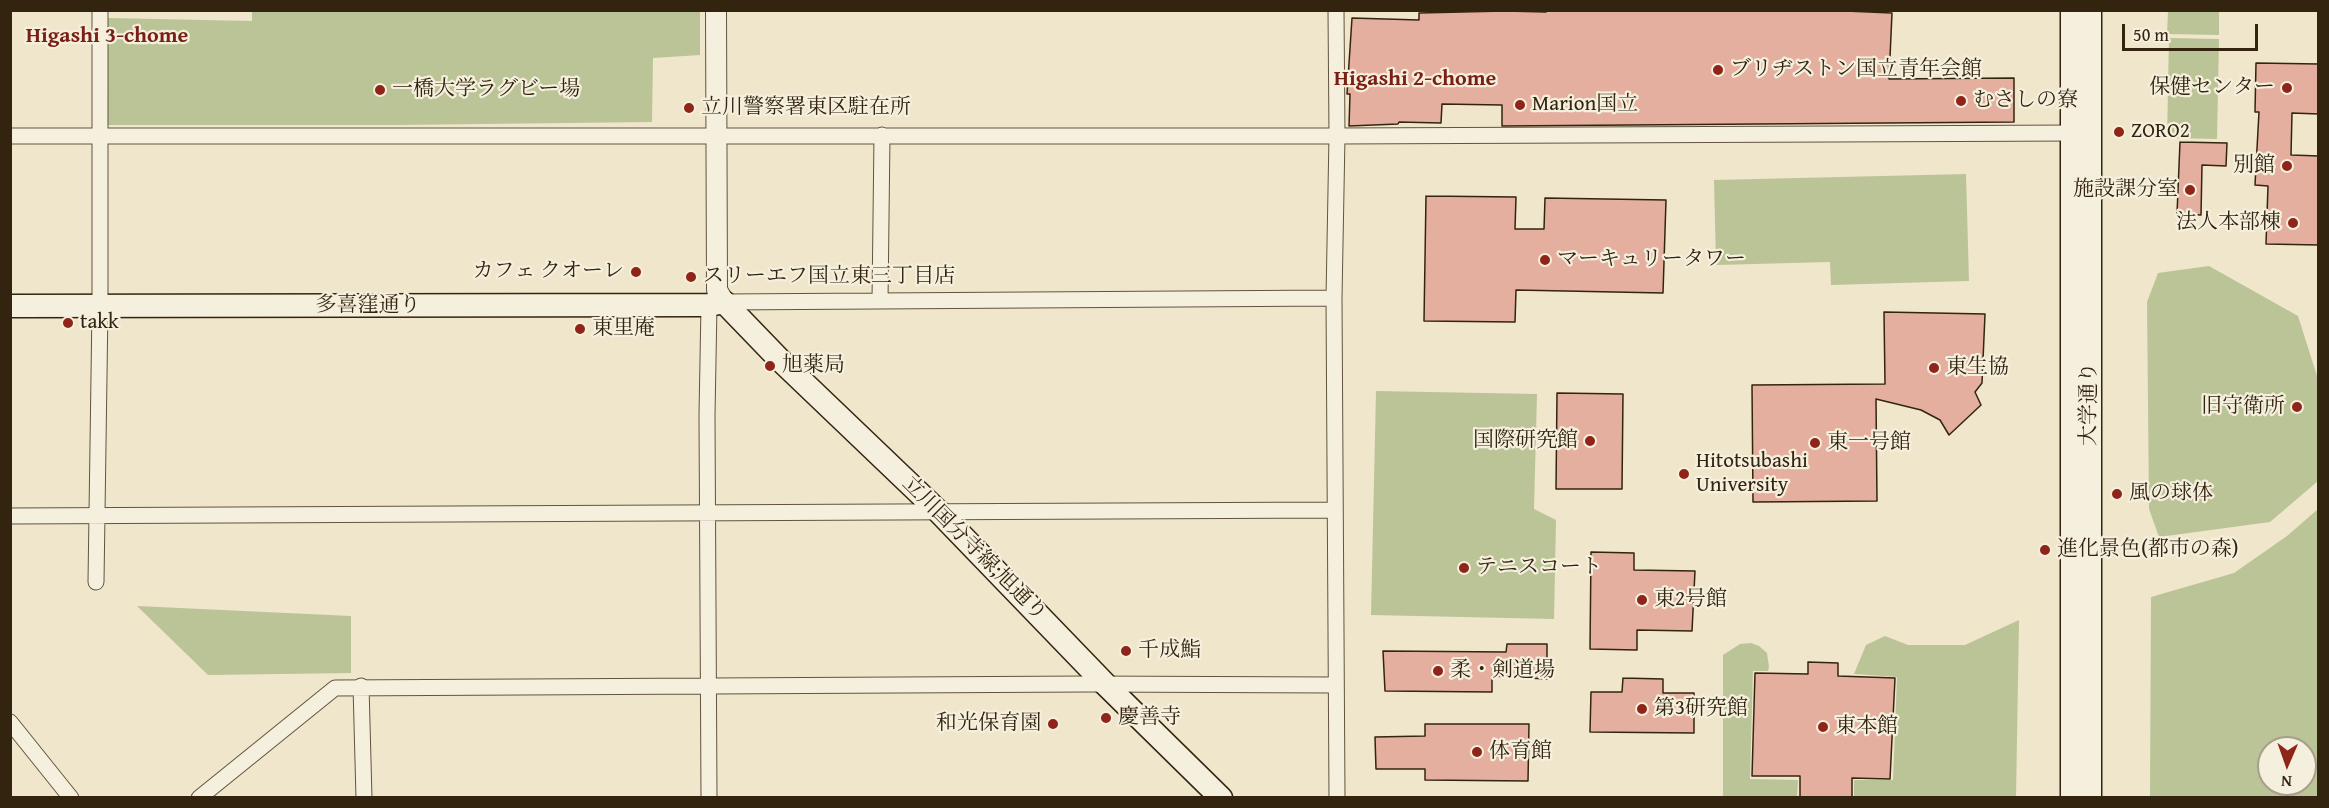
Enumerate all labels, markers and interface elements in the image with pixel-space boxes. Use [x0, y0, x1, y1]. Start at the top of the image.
scale bar [2125, 12, 2262, 50]
text: 50 m [2133, 21, 2169, 48]
district label: Higashi 3-chome [26, 23, 188, 49]
place label: ブリヂストン国立青年会館 [1730, 57, 1982, 83]
marker: ブリヂストン国立青年会館 [1711, 63, 1725, 77]
district label: Higashi 2-chome [1334, 66, 1496, 92]
place label: 保健センター [2149, 75, 2275, 101]
place label: 一橋大学ラグビー場 [392, 77, 580, 103]
marker: 保健センター [2280, 81, 2294, 95]
marker: 一橋大学ラグビー場 [373, 83, 387, 97]
place label: むさしの寮 [1973, 88, 2078, 114]
place label: Marion国立 [1532, 92, 1638, 118]
marker: むさしの寮 [1954, 94, 1968, 108]
place label: 立川警察署東区駐在所 [701, 95, 911, 121]
marker: Marion国立 [1513, 98, 1527, 112]
marker: 立川警察署東区駐在所 [682, 101, 696, 115]
place label: ZORO2 [2131, 119, 2190, 145]
marker: ZORO2 [2112, 125, 2126, 139]
place label: 別館 [2233, 153, 2275, 179]
marker: 別館 [2280, 159, 2294, 173]
place label: 施設課分室 [2073, 177, 2178, 203]
marker: 施設課分室 [2183, 183, 2197, 197]
place label: 法人本部棟 [2176, 210, 2281, 236]
marker: 法人本部棟 [2286, 216, 2300, 230]
place label: マーキュリータワー [1557, 247, 1746, 273]
marker: マーキュリータワー [1538, 253, 1552, 267]
place label: カフェ クオーレ [472, 259, 624, 285]
place label: スリーエフ国立東三丁目店 [703, 264, 955, 290]
marker: カフェ クオーレ [629, 265, 643, 279]
marker: スリーエフ国立東三丁目店 [684, 270, 698, 284]
street label: 多喜窪通り [316, 293, 420, 319]
place label: takk [80, 310, 119, 336]
marker: takk [61, 316, 75, 330]
place label: 東里庵 [592, 316, 655, 342]
marker: 東里庵 [573, 322, 587, 336]
place label: 旭薬局 [782, 353, 845, 379]
place label: 東生協 [1946, 355, 2009, 381]
marker: 旭薬局 [763, 359, 777, 373]
marker: 東生協 [1927, 361, 1941, 375]
street label: 大学通り [2077, 362, 2103, 446]
place label: 旧守衛所 [2201, 394, 2285, 420]
marker: 旧守衛所 [2290, 400, 2304, 414]
place label: 国際研究館 [1473, 428, 1578, 454]
place label: 東一号館 [1827, 430, 1911, 456]
marker: 国際研究館 [1583, 434, 1597, 448]
marker: 東一号館 [1808, 436, 1822, 450]
place label: Hitotsubashi University [1696, 449, 1808, 499]
marker: Hitotsubashi University [1677, 467, 1691, 481]
street label: 立川国分寺線;旭通り [896, 471, 1052, 627]
place label: 風の球体 [2129, 481, 2213, 507]
marker: 風の球体 [2110, 487, 2124, 501]
place label: 進化景色(都市の森) [2057, 537, 2239, 563]
marker: 進化景色(都市の森) [2038, 543, 2052, 557]
place label: テニスコート [1476, 555, 1602, 581]
marker: テニスコート [1457, 561, 1471, 575]
place label: 東2号館 [1654, 587, 1727, 613]
marker: 東2号館 [1635, 593, 1649, 607]
place label: 千成鮨 [1138, 638, 1201, 664]
marker: 千成鮨 [1119, 644, 1133, 658]
place label: 柔・剣道場 [1450, 658, 1555, 684]
marker: 柔・剣道場 [1431, 664, 1445, 678]
place label: 第3研究館 [1654, 696, 1748, 722]
marker: 第3研究館 [1635, 702, 1649, 716]
place label: 慶善寺 [1118, 705, 1181, 731]
place label: 和光保育園 [936, 711, 1041, 737]
marker: 慶善寺 [1099, 711, 1113, 725]
place label: 東本館 [1835, 714, 1898, 740]
marker: 和光保育園 [1046, 717, 1060, 731]
marker: 東本館 [1816, 720, 1830, 734]
north arrow [2257, 736, 2317, 796]
place label: 体育館 [1489, 739, 1552, 765]
marker: 体育館 [1470, 745, 1484, 759]
text: N [2281, 770, 2292, 794]

